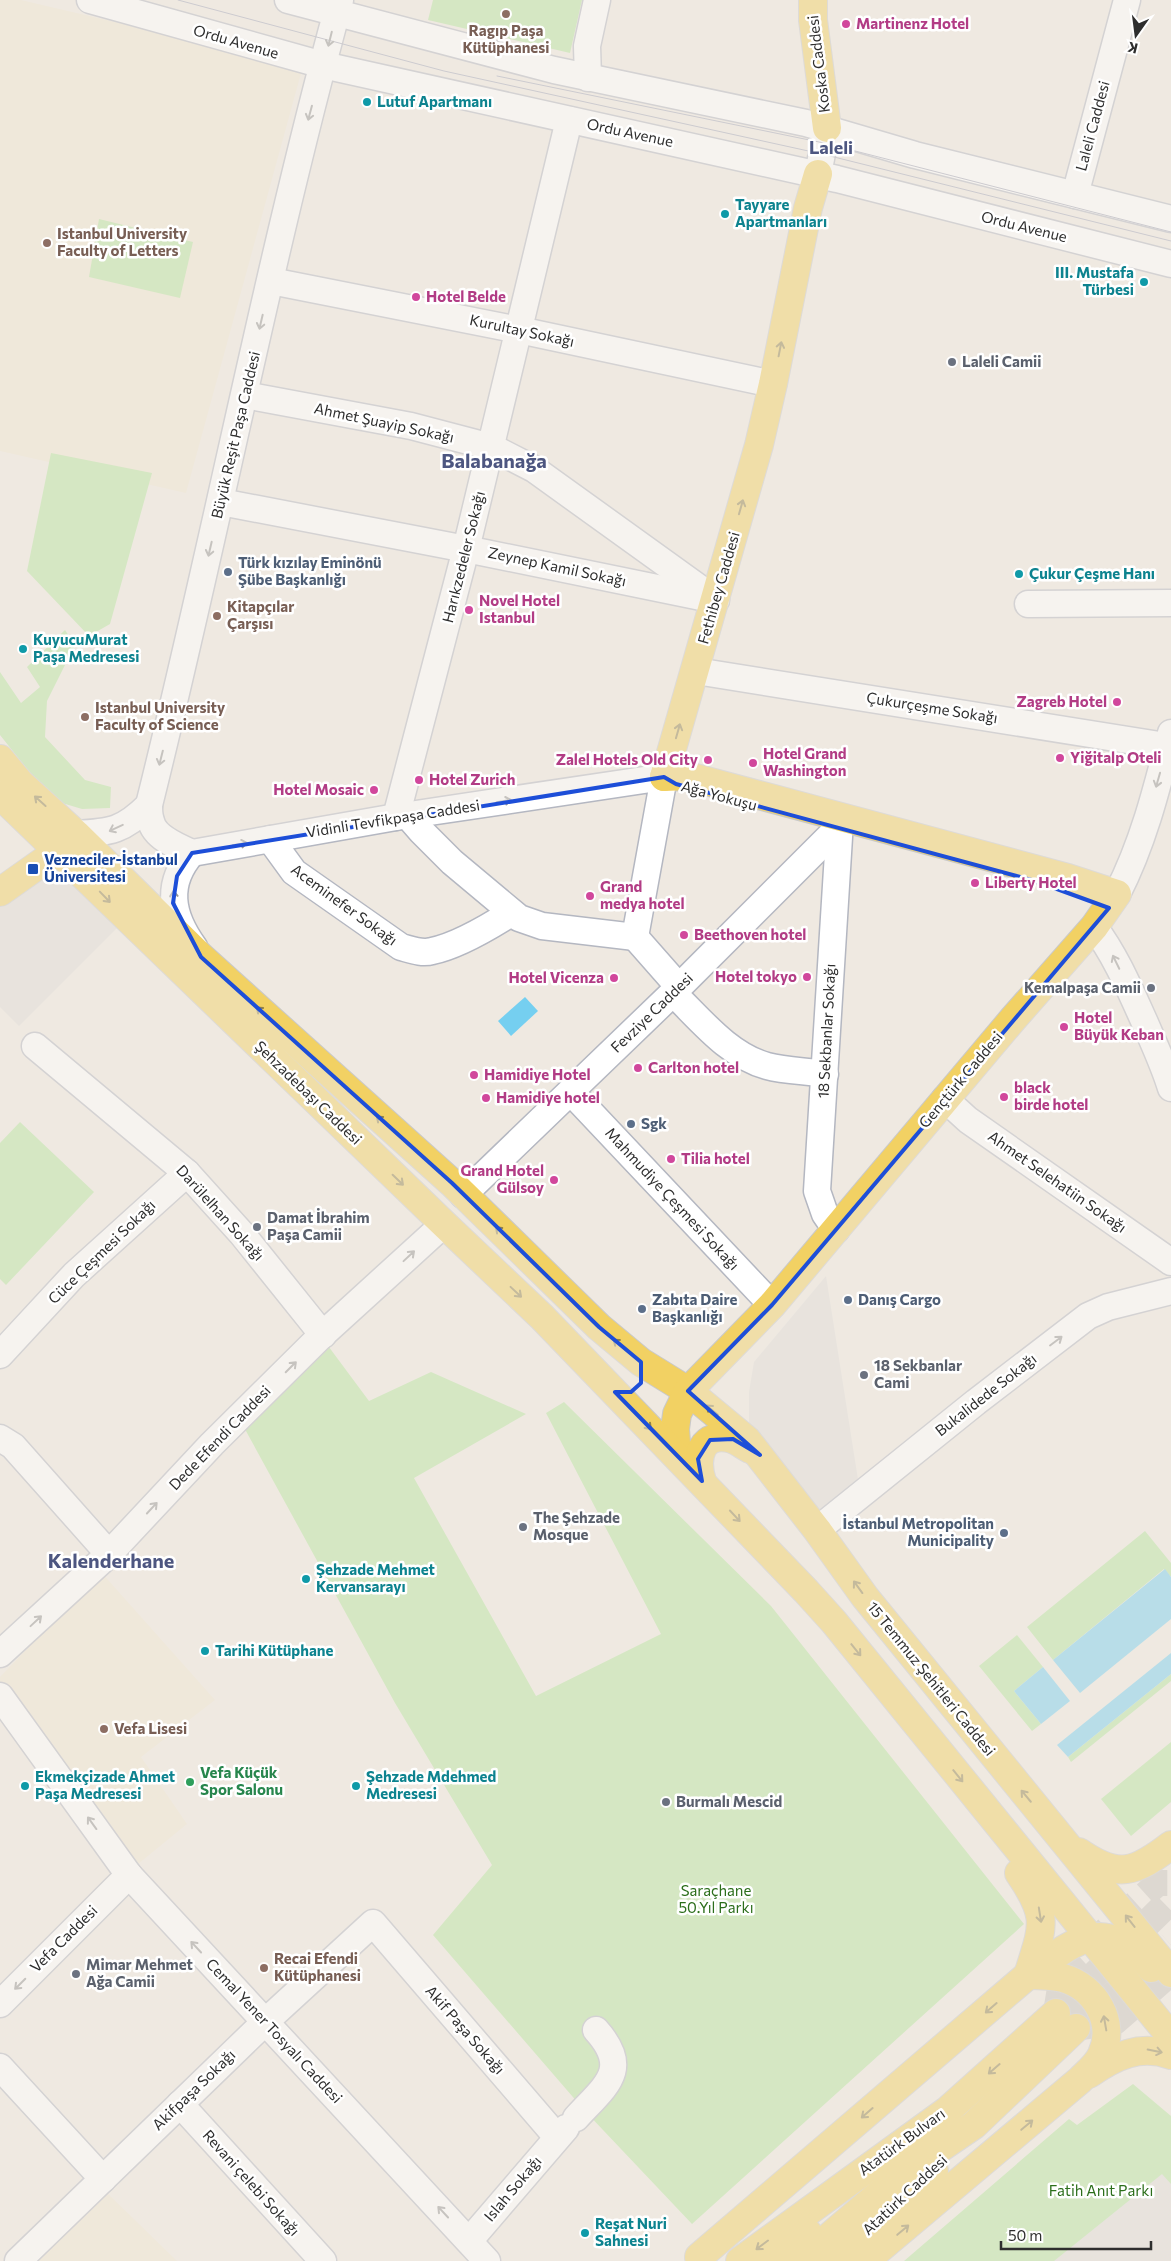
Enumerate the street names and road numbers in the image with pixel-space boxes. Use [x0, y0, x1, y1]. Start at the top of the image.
street label: Koska Caddesi [803, 14, 833, 114]
street label: Ordu Avenue [192, 20, 281, 62]
street label: Laleli Caddesi [1071, 79, 1113, 173]
street label: Ordu Avenue [585, 114, 675, 150]
street label: Ordu Avenue [979, 207, 1069, 245]
street label: Kurultay Sokağı [468, 310, 576, 350]
street label: Büyük Reşit Paşa Caddesi [207, 349, 263, 520]
street label: Ahmet Şuayip Sokağı [312, 398, 456, 446]
street label: Harıkzedeler Sokağı [438, 489, 488, 625]
street label: Fethibey Caddesi [693, 530, 743, 646]
street label: Zeynep Kamil Sokağı [486, 543, 628, 589]
street label: Çukurçeşme Sokağı [865, 688, 999, 726]
street label: Ağa Yokuşu [679, 776, 759, 814]
street label: Vidinli Tevfikpaşa Caddesi [305, 795, 481, 841]
street label: Aceminefer Sokağı [288, 860, 401, 949]
street label: 18 Sekbanlar Sokağı [813, 963, 839, 1099]
street label: Fevziye Caddesi [606, 969, 696, 1056]
street label: Gençtürk Caddesi [915, 1027, 1006, 1131]
street label: Şehzadebaşı Caddesi [252, 1037, 366, 1148]
street label: Mahmudiye Çeşmesi Sokağı [602, 1123, 743, 1273]
street label: Ahmet Selehatiin Sokağı [985, 1127, 1130, 1236]
street label: Darülelhan Sokağı [173, 1161, 268, 1264]
street label: Cüce Çeşmesi Sokağı [44, 1195, 159, 1307]
street label: Bukalidede Sokağı [931, 1349, 1040, 1439]
street label: Dede Efendi Caddesi [165, 1381, 274, 1493]
street label: 15 Temmuz Şehitleri Caddesi [864, 1598, 999, 1759]
street label: Vefa Caddesi [26, 1901, 101, 1976]
street label: Cemal Yener Tosyalı Caddesi [203, 1954, 347, 2106]
street label: Akif Paşa Sokağı [422, 1981, 509, 2077]
street label: Akifpaşa Sokağı [148, 2045, 238, 2133]
street label: Atatürk Bulvarı [855, 2104, 948, 2179]
street label: Revani çelebi Sokağı [199, 2126, 304, 2239]
street label: Atatürk Caddesi [858, 2150, 950, 2238]
street label: Islah Sokağı [480, 2152, 545, 2225]

